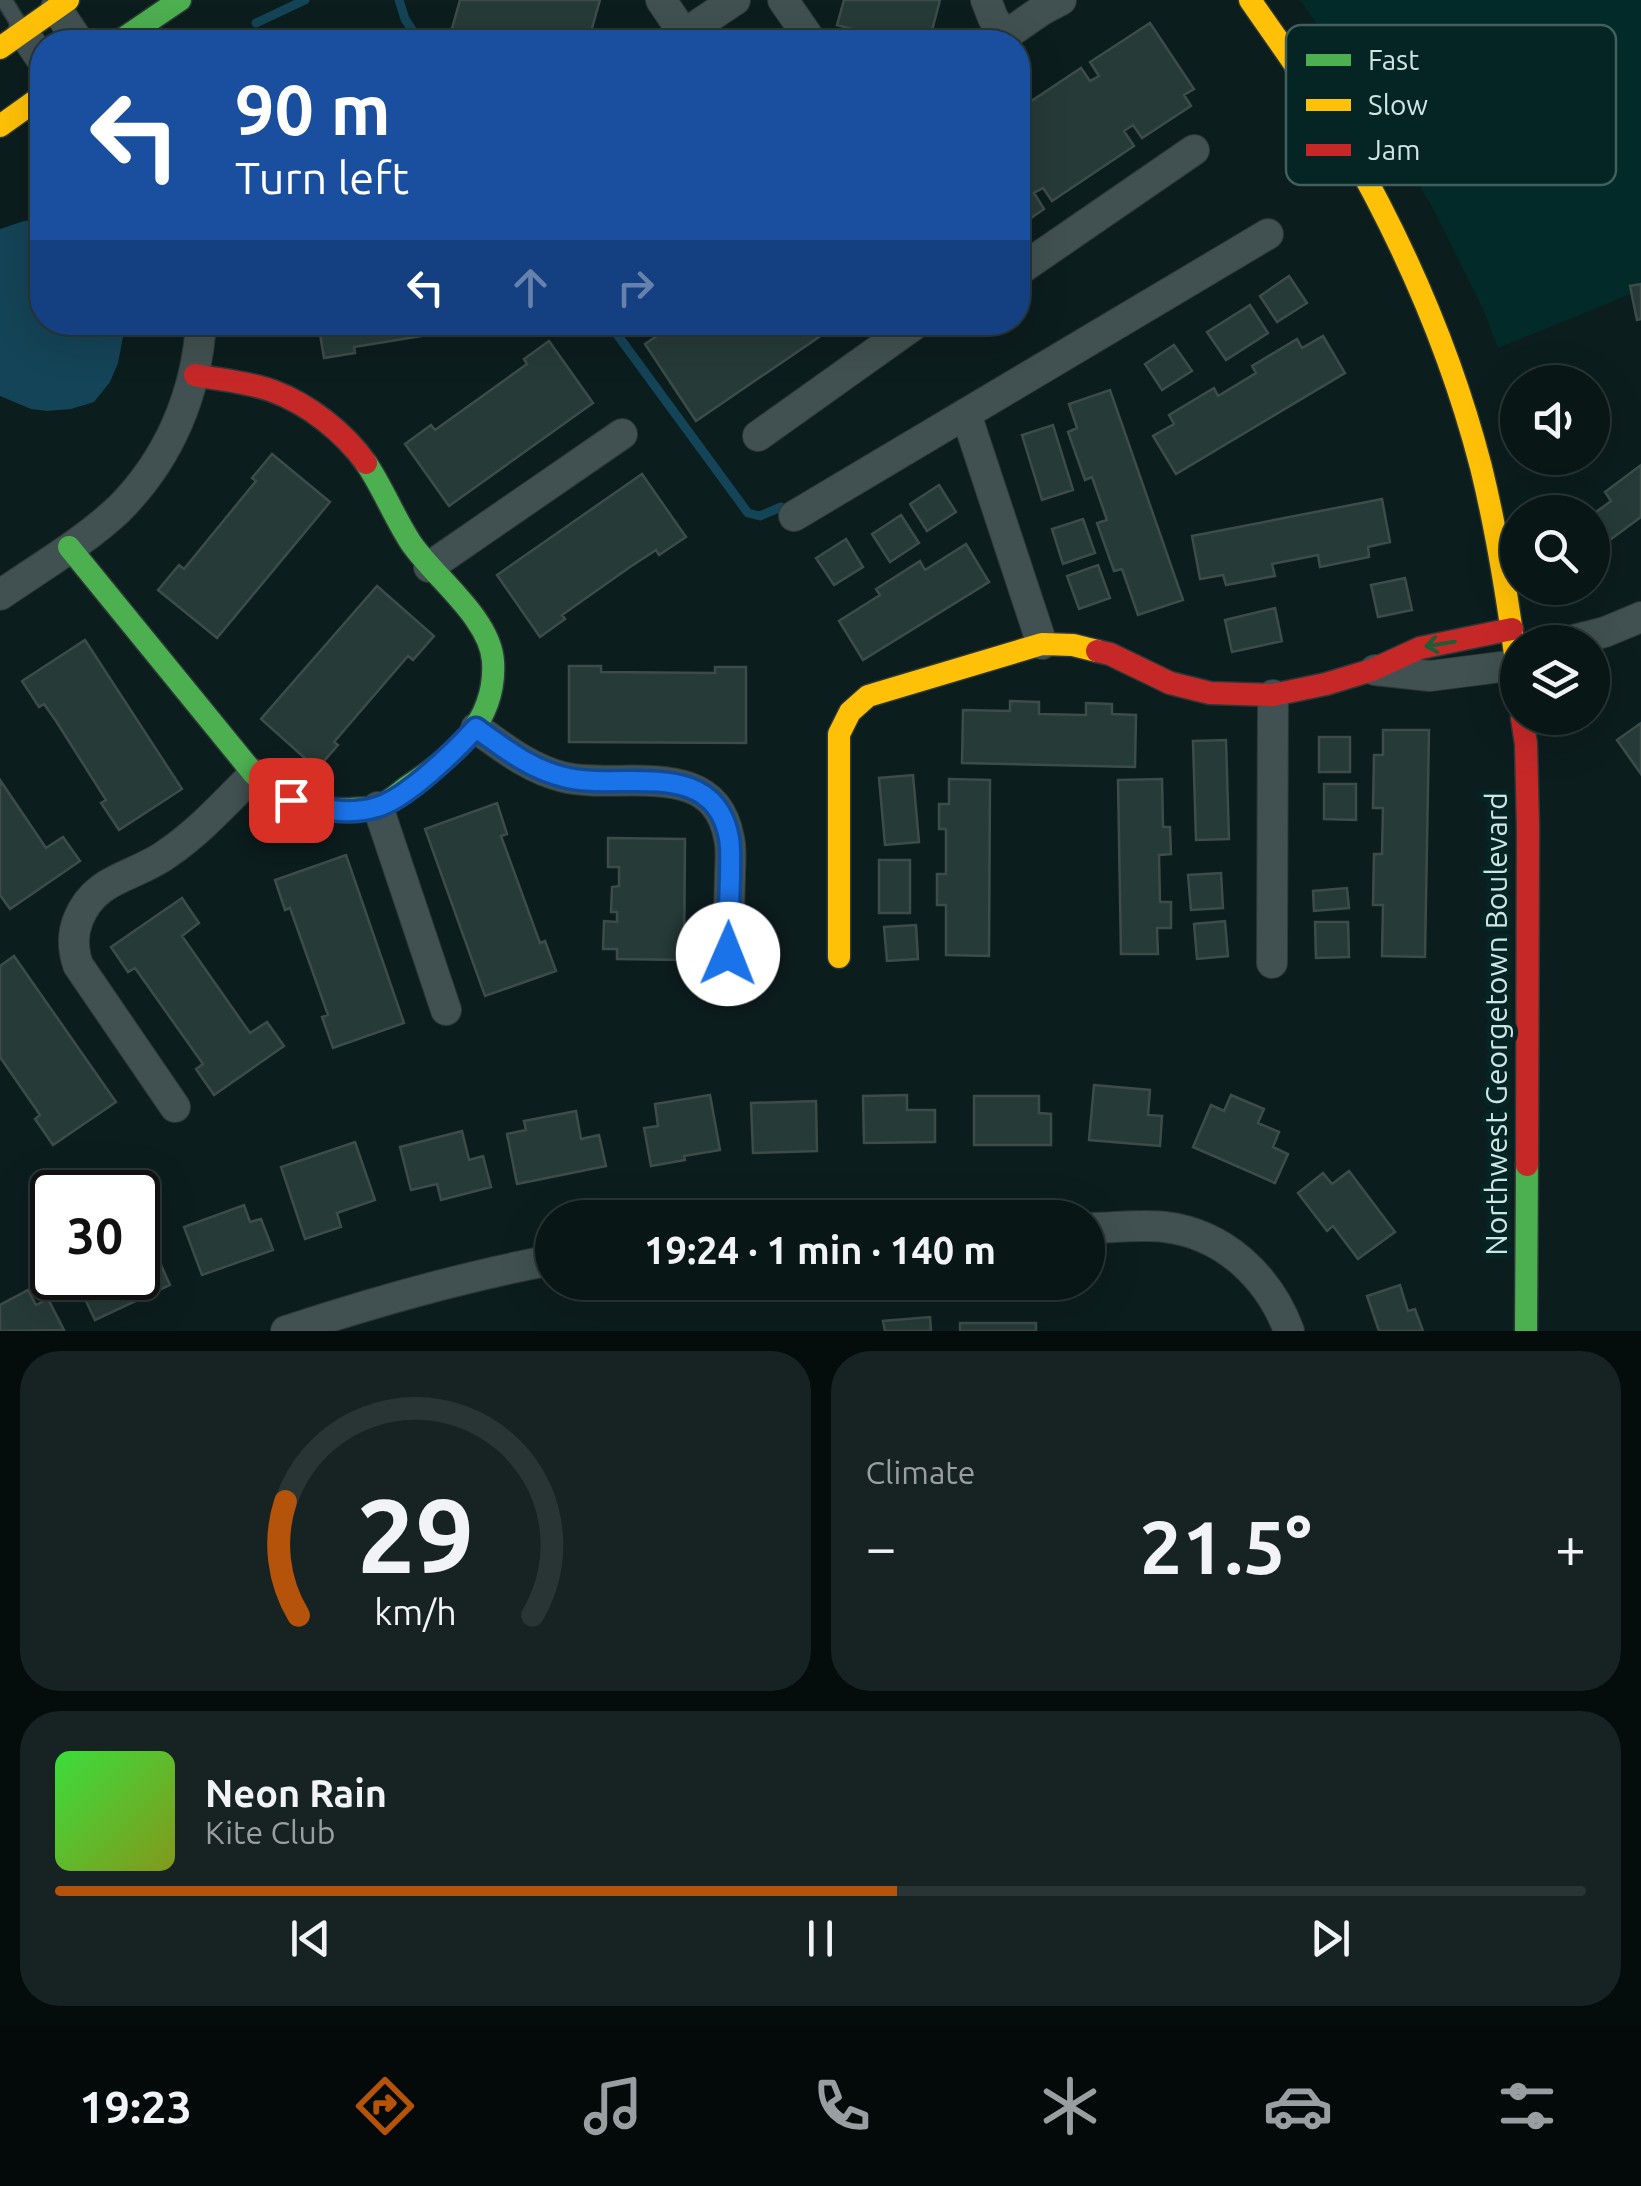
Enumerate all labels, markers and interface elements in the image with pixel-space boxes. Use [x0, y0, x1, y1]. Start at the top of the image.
legend [1286, 25, 1616, 185]
text: Fast [1368, 44, 1419, 75]
icon: left [70, 70, 200, 200]
text: 90 m [235, 70, 391, 148]
text: Slow [1368, 89, 1428, 120]
text: Jam [1368, 134, 1420, 165]
text: Turn left [235, 152, 409, 203]
icon: left [398, 260, 453, 315]
icon: ahead [503, 260, 558, 315]
icon: right [608, 260, 663, 315]
map controls [1500, 365, 1610, 735]
button: sound [1500, 365, 1610, 475]
button: search [1500, 495, 1610, 605]
button: layers [1500, 625, 1610, 735]
one-way arrow [1424, 636, 1457, 654]
pin [249, 758, 334, 843]
icon: arrive [264, 773, 319, 828]
street label: Northwest Georgetown Boulevard [1479, 792, 1513, 1256]
position arrow [676, 902, 780, 1006]
speed limit sign: 30 [30, 1170, 160, 1300]
text: 19:24 · 1 min · 140 m [644, 1229, 996, 1271]
text: Climate [866, 1454, 976, 1490]
text: 29 [357, 1476, 474, 1593]
text: 21.5° [1140, 1504, 1312, 1588]
text: − [866, 1516, 897, 1577]
text: + [1555, 1516, 1586, 1577]
text: km/h [374, 1592, 457, 1632]
text: Neon Rain [205, 1772, 387, 1814]
text: Kite Club [205, 1814, 335, 1850]
icon: previous [283, 1911, 338, 1966]
icon: pause [793, 1911, 848, 1966]
icon: next [1303, 1911, 1358, 1966]
icon: directions [350, 2071, 420, 2141]
icon: music [578, 2071, 648, 2141]
icon: phone [807, 2071, 877, 2141]
icon: climate [1035, 2071, 1105, 2141]
icon: car [1263, 2071, 1333, 2141]
icon: filters [1492, 2071, 1562, 2141]
text: 19:23 [79, 2081, 192, 2132]

